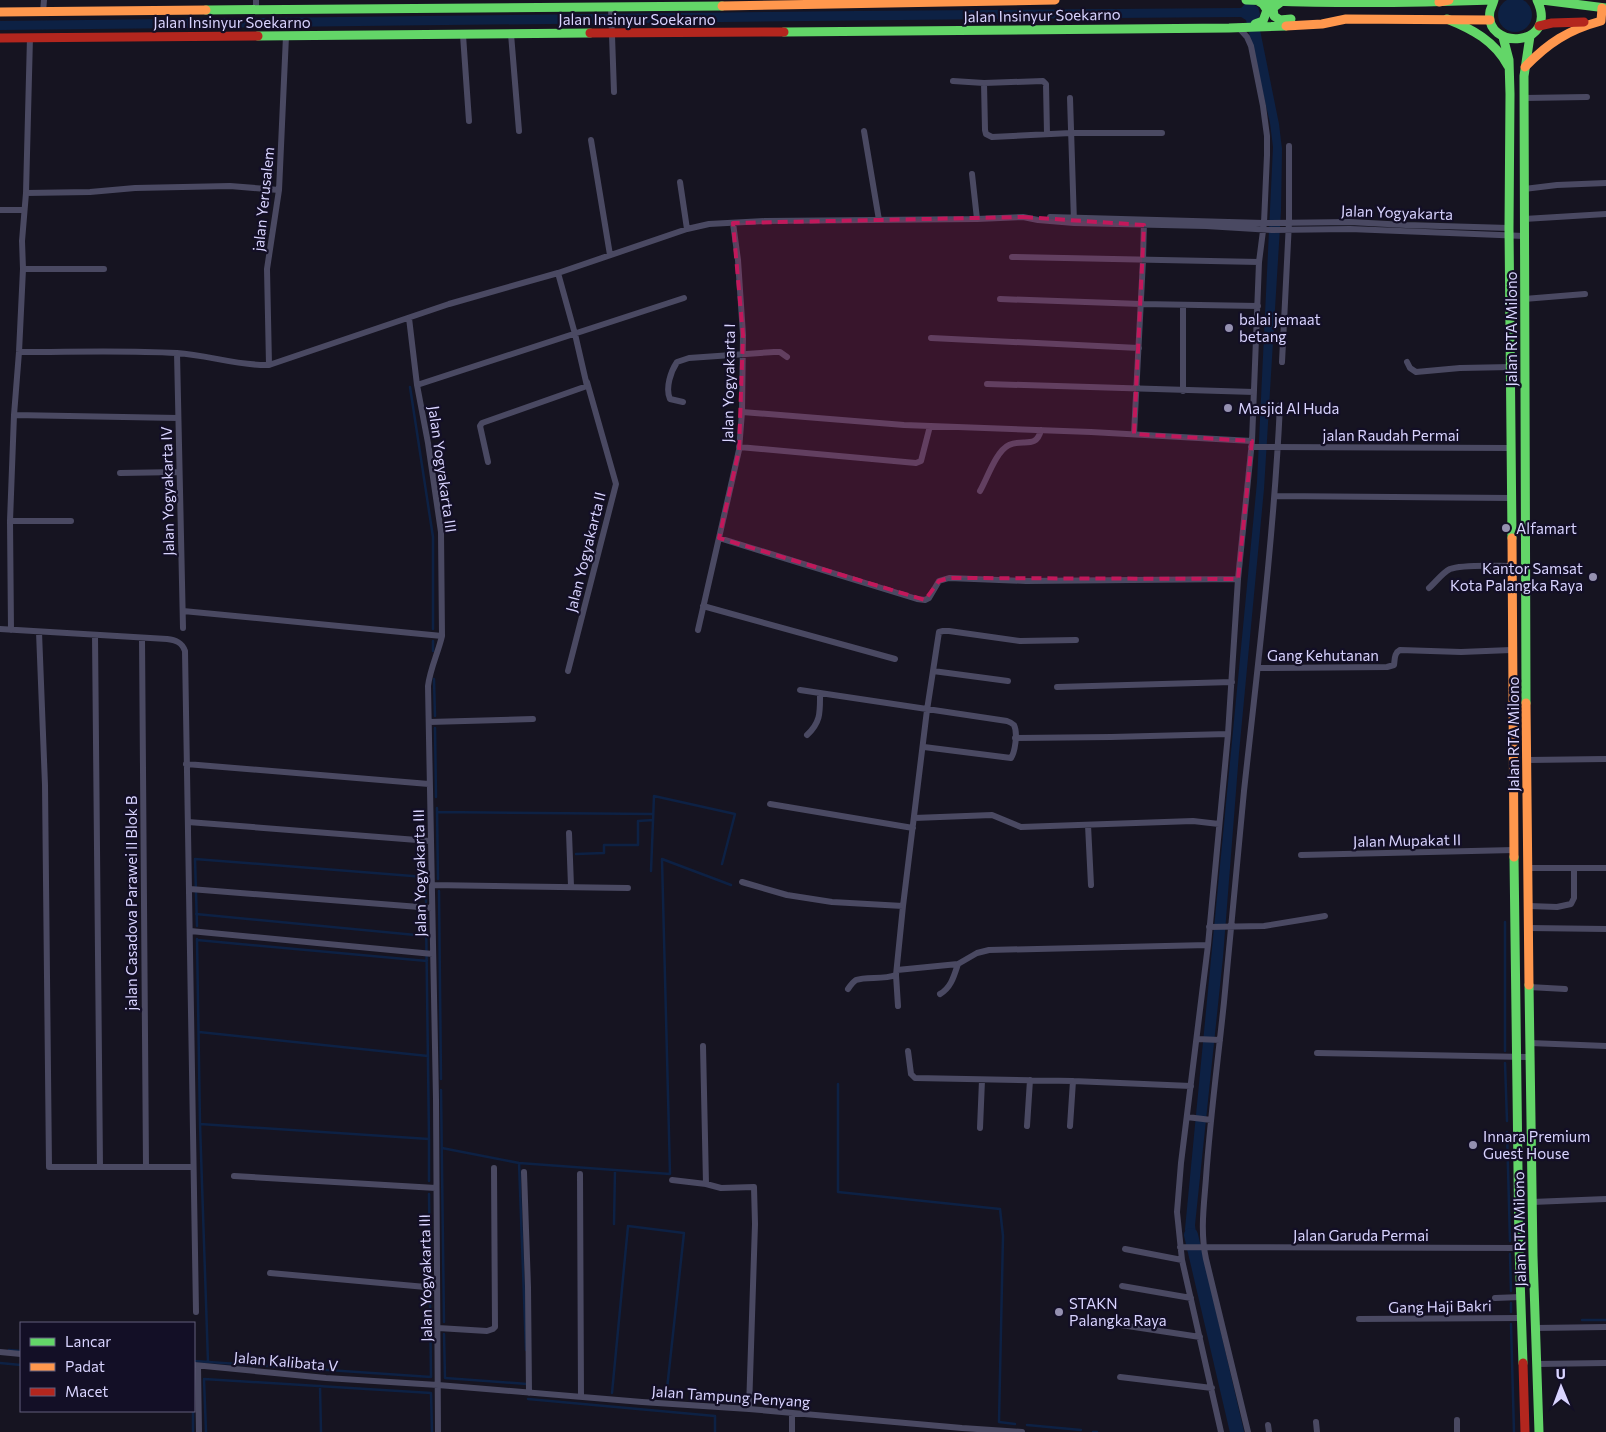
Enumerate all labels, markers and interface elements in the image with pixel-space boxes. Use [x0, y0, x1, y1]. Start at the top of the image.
street label: Jalan Insinyur Soekarno [963, 5, 1121, 25]
street label: Jalan Insinyur Soekarno [558, 10, 716, 28]
street label: Jalan Insinyur Soekarno [153, 13, 311, 31]
street label: jalan Yerusalem [249, 146, 277, 252]
street label: Jalan Yogyakarta [1341, 201, 1453, 223]
street label: Jalan RTA Milono [1502, 271, 1520, 387]
place label: balai jemaat betang [1239, 310, 1321, 345]
marker: balai jemaat betang [1223, 322, 1235, 334]
street label: Jalan Yogyakarta I [718, 323, 738, 443]
place label: Masjid Al Huda [1238, 399, 1339, 417]
marker: Masjid Al Huda [1222, 402, 1234, 414]
street label: Jalan Yogyakarta III [425, 405, 461, 533]
street label: Jalan Yogyakarta IV [157, 426, 177, 556]
street label: jalan Raudah Permai [1323, 426, 1459, 444]
street label: Jalan Yogyakarta II [561, 490, 609, 614]
place label: Alfamart [1516, 519, 1577, 537]
marker: Alfamart [1500, 522, 1512, 534]
place label: Kantor Samsat Kota Palangka Raya [1450, 559, 1583, 594]
marker: Kantor Samsat Kota Palangka Raya [1587, 571, 1599, 583]
street label: Gang Kehutanan [1267, 646, 1379, 664]
street label: Jalan RTA Milono [1504, 676, 1522, 792]
street label: jalan Casadova Parawei II Blok B [122, 795, 140, 1010]
street label: Jalan Yogyakarta III [409, 809, 429, 937]
street label: Jalan Mupakat II [1353, 830, 1461, 850]
place label: Innara Premium Guest House [1483, 1127, 1590, 1162]
marker: Innara Premium Guest House [1467, 1139, 1479, 1151]
street label: Jalan RTA Milono [1509, 1171, 1529, 1287]
street label: Jalan Yogyakarta III [415, 1214, 435, 1342]
street label: Jalan Garuda Permai [1293, 1226, 1429, 1244]
place label: STAKN Palangka Raya [1069, 1294, 1167, 1329]
street label: Gang Haji Bakri [1388, 1296, 1492, 1316]
marker: STAKN Palangka Raya [1053, 1306, 1065, 1318]
legend [20, 1322, 195, 1412]
text: Lancar [65, 1332, 111, 1350]
street label: Jalan Kalibata V [233, 1347, 339, 1375]
text: Padat [65, 1357, 105, 1375]
north arrow [1536, 1362, 1586, 1412]
text: U [1556, 1365, 1566, 1382]
street label: Jalan Tampung Penyang [651, 1381, 811, 1411]
text: Macet [65, 1382, 108, 1400]

